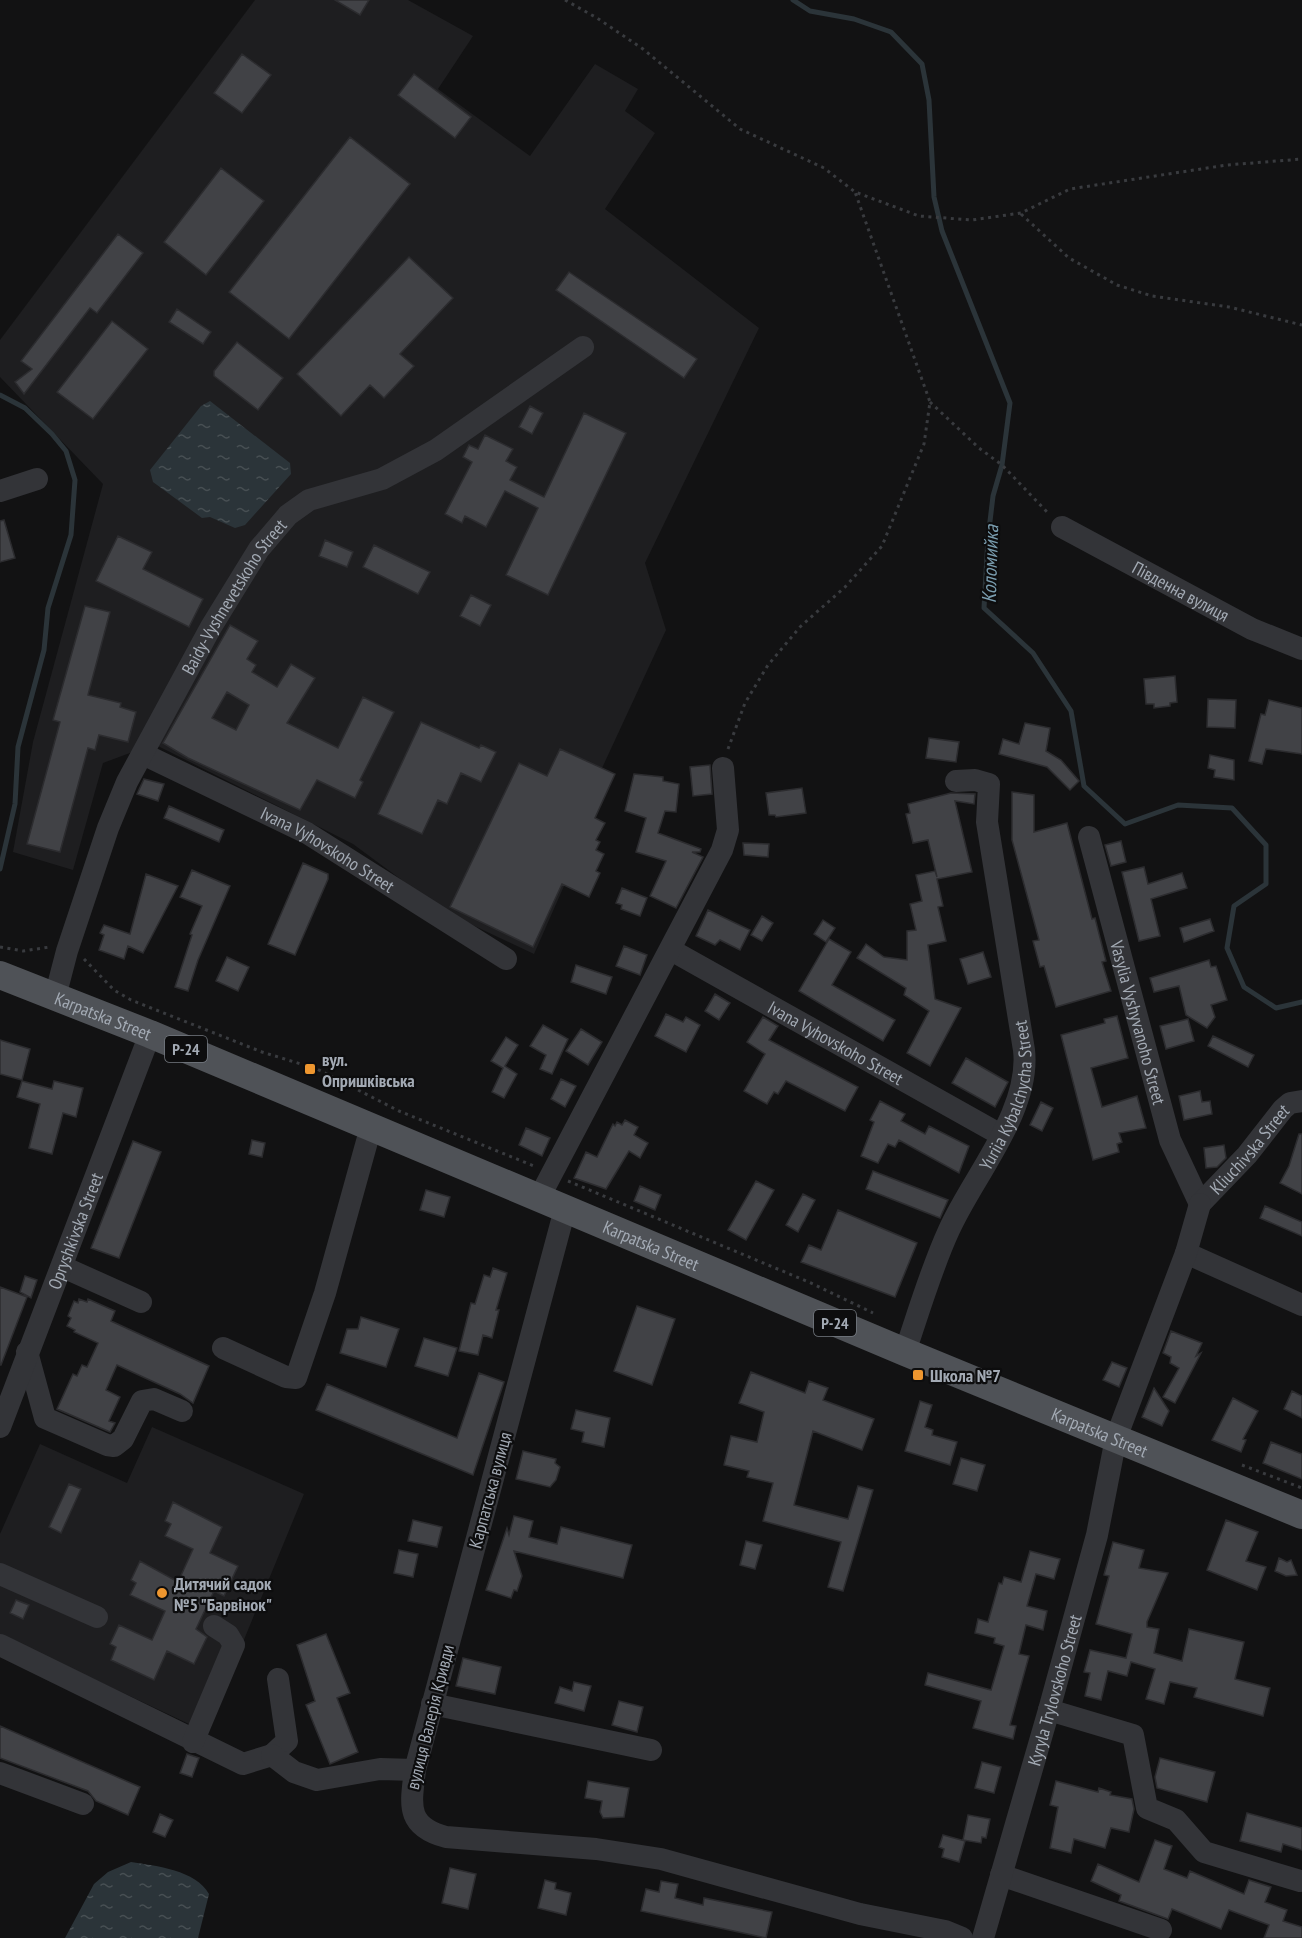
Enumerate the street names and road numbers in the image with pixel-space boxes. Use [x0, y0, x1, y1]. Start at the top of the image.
street label: Baidy-Vyshnevetskoho Street [176, 514, 291, 678]
street label: Південна вулиця [1129, 556, 1233, 626]
street label: Ivana Vyhovskoho Street [257, 801, 399, 897]
street label: Vasylia Vyshyvanoho Street [1105, 937, 1172, 1107]
street label: Karpatska Street [52, 986, 155, 1045]
street label: Ivana Vyhovskoho Street [764, 995, 908, 1090]
street label: Yuriia Kybalchycha Street [974, 1019, 1036, 1174]
road number: Р-24 [165, 1036, 207, 1062]
street label: Kliuchivska Street [1204, 1098, 1293, 1199]
street label: Opryshkivska Street [42, 1169, 108, 1292]
street label: Karpatska Street [600, 1215, 703, 1276]
road number: Р-24 [814, 1310, 856, 1336]
street label: Karpatska Street [1048, 1402, 1151, 1462]
street label: Карпатська вулиця [463, 1429, 517, 1551]
street label: Kyryla Trylovskoho Street [1022, 1612, 1086, 1768]
street label: вулиця Валерія Кривди [401, 1642, 459, 1792]

